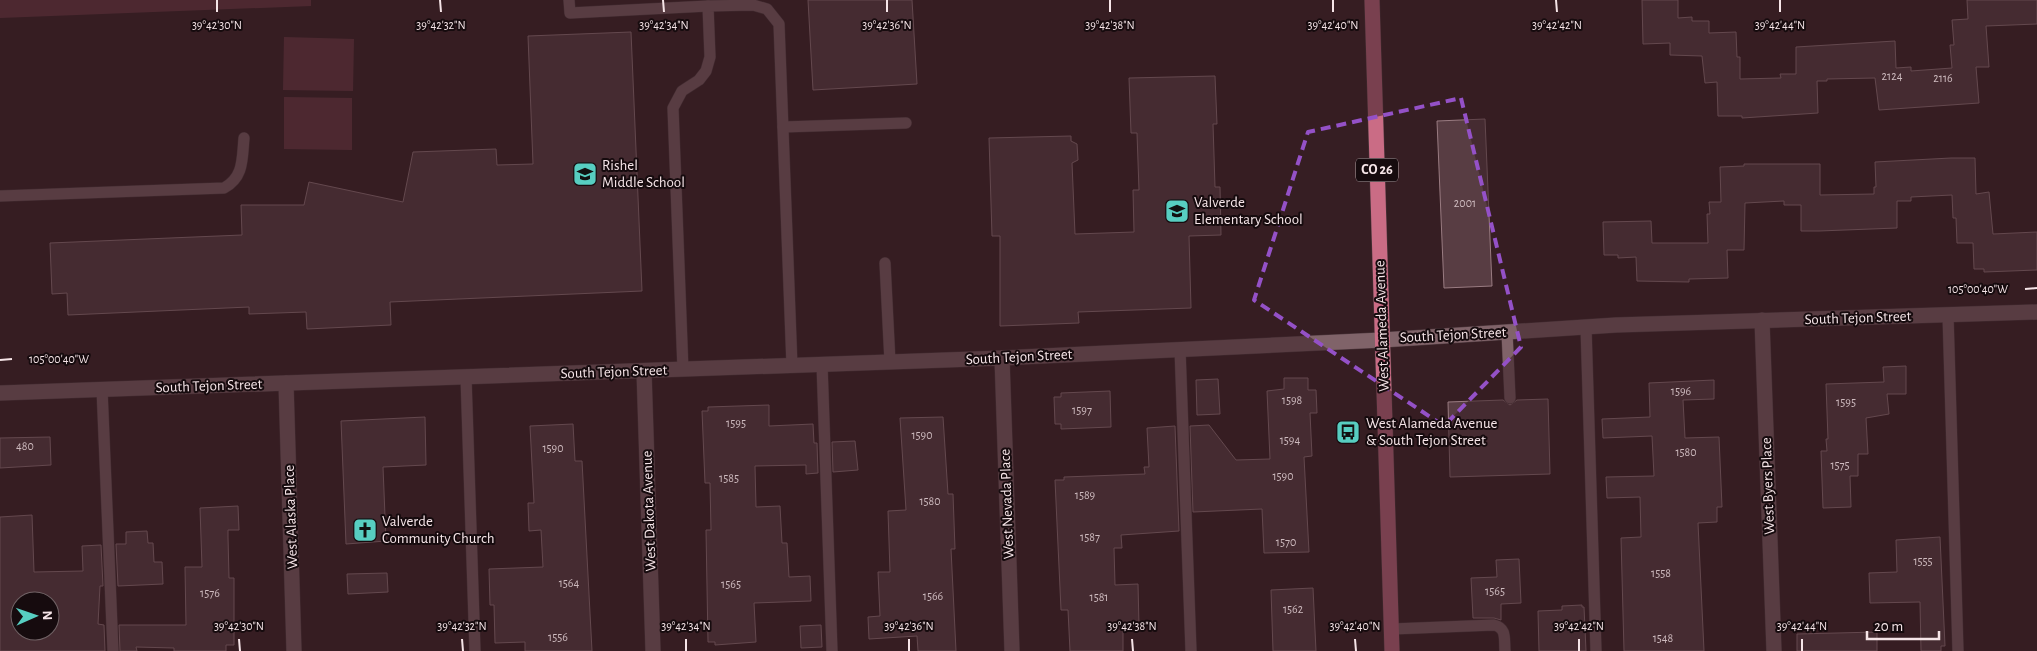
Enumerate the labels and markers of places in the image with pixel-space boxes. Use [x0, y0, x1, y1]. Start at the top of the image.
place label: Rishel Middle School [602, 158, 685, 190]
school or university icon: Rishel Middle School [572, 161, 598, 187]
place label: Valverde Elementary School [1194, 195, 1303, 227]
school or university icon: Valverde Elementary School [1164, 198, 1190, 224]
place label: West Alameda Avenue & South Tejon Street [1366, 416, 1498, 448]
bus stop icon: West Alameda Avenue & South Tejon Street [1335, 419, 1361, 445]
place label: Valverde Community Church [382, 514, 495, 546]
church icon: Valverde Community Church [352, 517, 378, 543]

